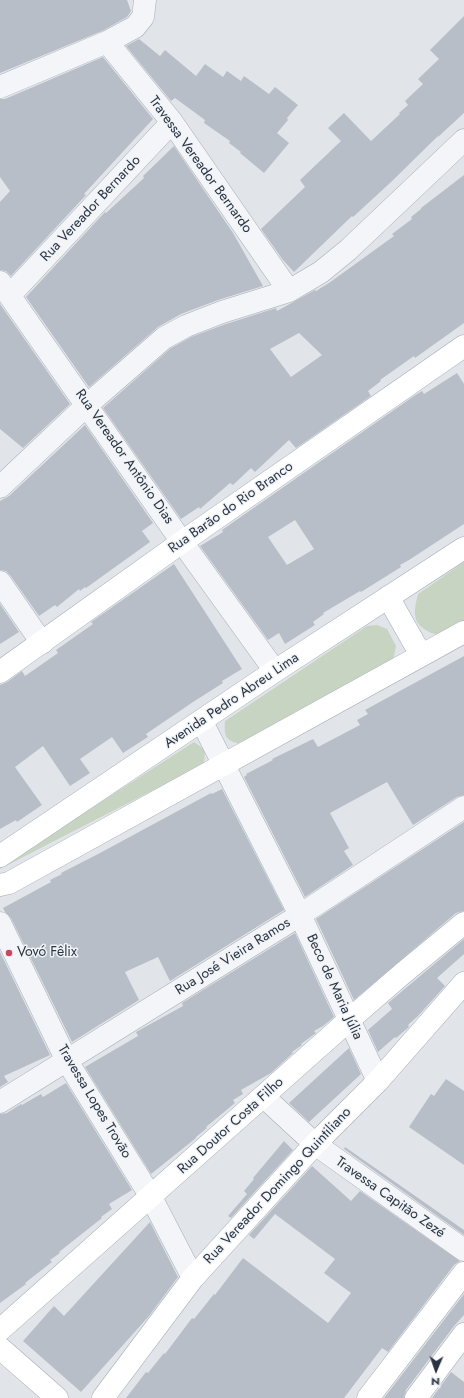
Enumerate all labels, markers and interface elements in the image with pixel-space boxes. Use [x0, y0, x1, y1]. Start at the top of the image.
street label: Travessa Vereador Bernardo [145, 93, 255, 237]
street label: Rua Vereador Bernardo [37, 152, 145, 266]
street label: Rua Vereador Antônio Dias [71, 386, 177, 528]
street label: Rua Barão do Rio Branco [165, 459, 297, 557]
street label: Avenida Pedro Abreu Lima [162, 650, 302, 752]
street label: Rua José Vieira Ramos [172, 915, 294, 999]
street label: Beco de Maria Júlia [302, 931, 366, 1043]
place label: Vovó Fêlix [17, 945, 77, 961]
marker: Vovó Fêlix [4, 948, 14, 958]
street label: Travessa Lopes Trovão [54, 1042, 134, 1162]
street label: Rua Doutor Costa Filho [175, 1074, 287, 1178]
street label: Rua Vereador Domingo Quintiliano [201, 1104, 355, 1268]
street label: Travessa Capitão Zezé [332, 1154, 448, 1242]
north arrow [416, 1350, 456, 1390]
text: N [431, 1374, 440, 1390]

